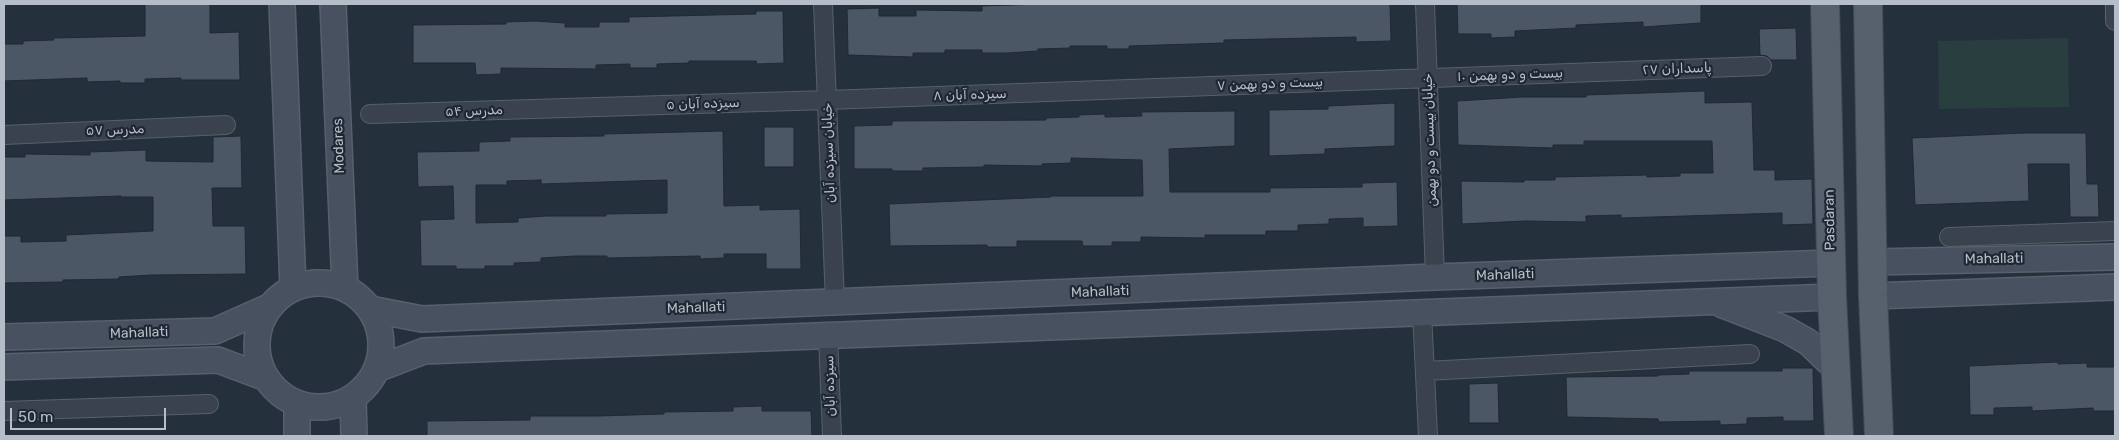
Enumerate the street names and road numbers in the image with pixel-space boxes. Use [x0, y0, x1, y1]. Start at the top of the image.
street label: پاسداران ۲۷ [1642, 59, 1712, 79]
street label: بیست و دو بهمن ۱۰ [1457, 65, 1563, 85]
street label: خیابان بیست و دو بهمن [1419, 73, 1441, 207]
street label: بیست و دو بهمن ۷ [1217, 74, 1323, 94]
street label: سیزده آبان ۸ [933, 85, 1007, 105]
street label: سیزده آبان ۵ [666, 94, 740, 114]
street label: مدرس ۵۴ [445, 102, 503, 120]
street label: خیابان سیزده آبان [819, 102, 839, 204]
street label: Modares [330, 118, 348, 174]
street label: مدرس ۵۷ [85, 121, 145, 139]
street label: Pasdaran [1821, 189, 1839, 251]
street label: Mahallati [1965, 250, 2023, 268]
street label: Mahallati [1476, 266, 1534, 284]
street label: Mahallati [1071, 283, 1129, 301]
street label: Mahallati [667, 299, 725, 317]
street label: Mahallati [110, 324, 168, 342]
street label: سیزده آبان [821, 355, 839, 417]

